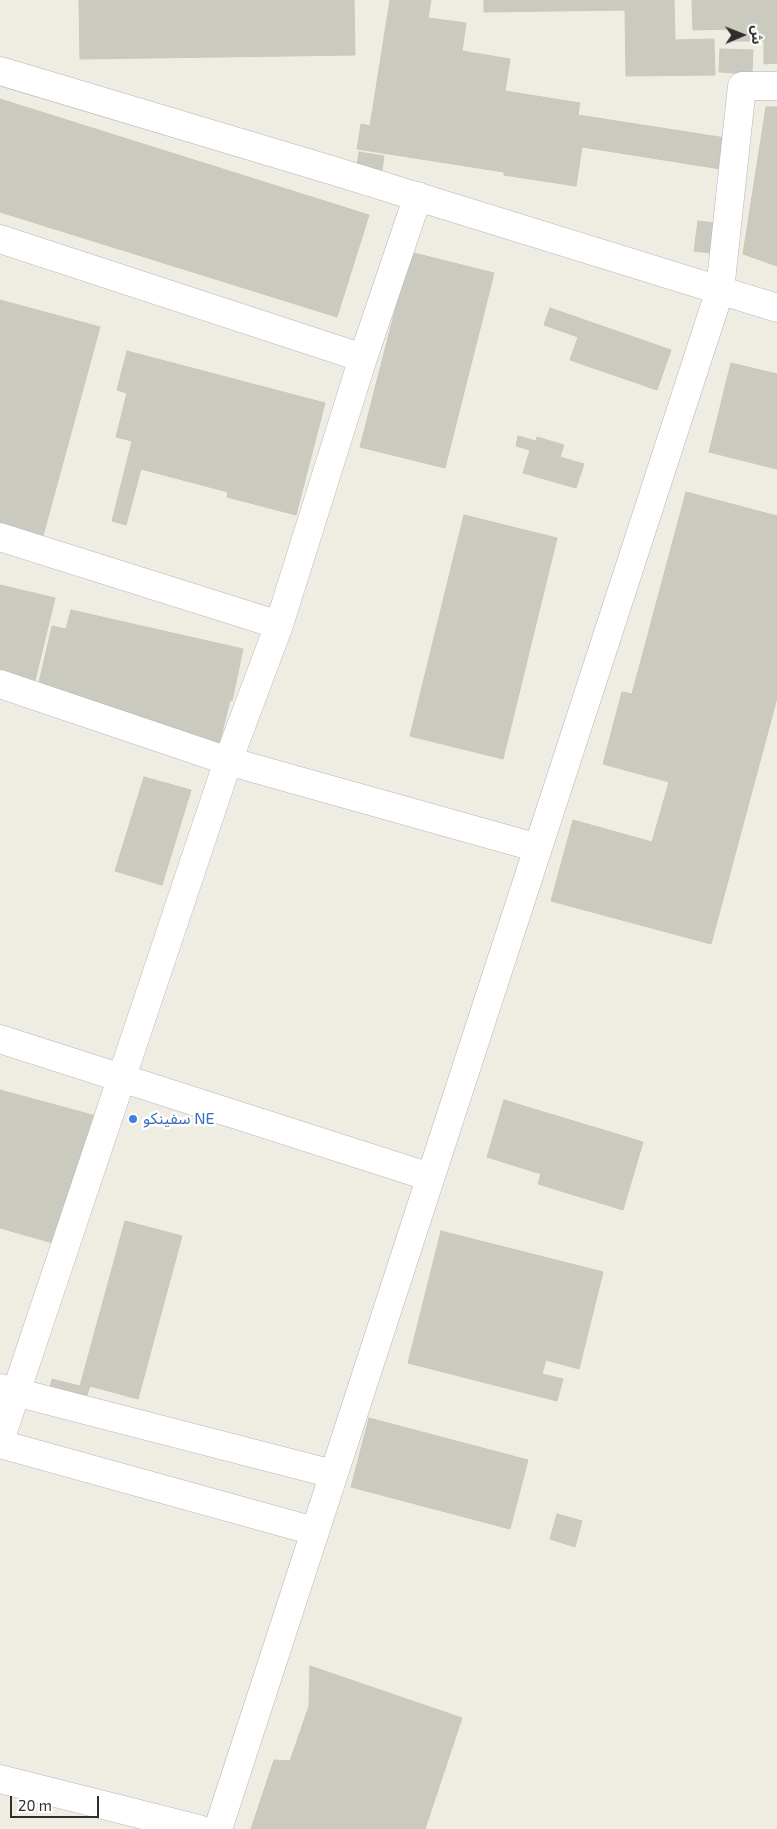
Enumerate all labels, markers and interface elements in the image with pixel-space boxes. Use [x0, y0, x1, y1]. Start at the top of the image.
north arrow [717, 10, 767, 60]
text: ش [749, 25, 766, 44]
place label: سفينكو NE [143, 1109, 214, 1129]
marker: سفينكو NE [127, 1113, 139, 1125]
scale bar [12, 1786, 101, 1818]
text: 20 m [18, 1796, 52, 1814]

